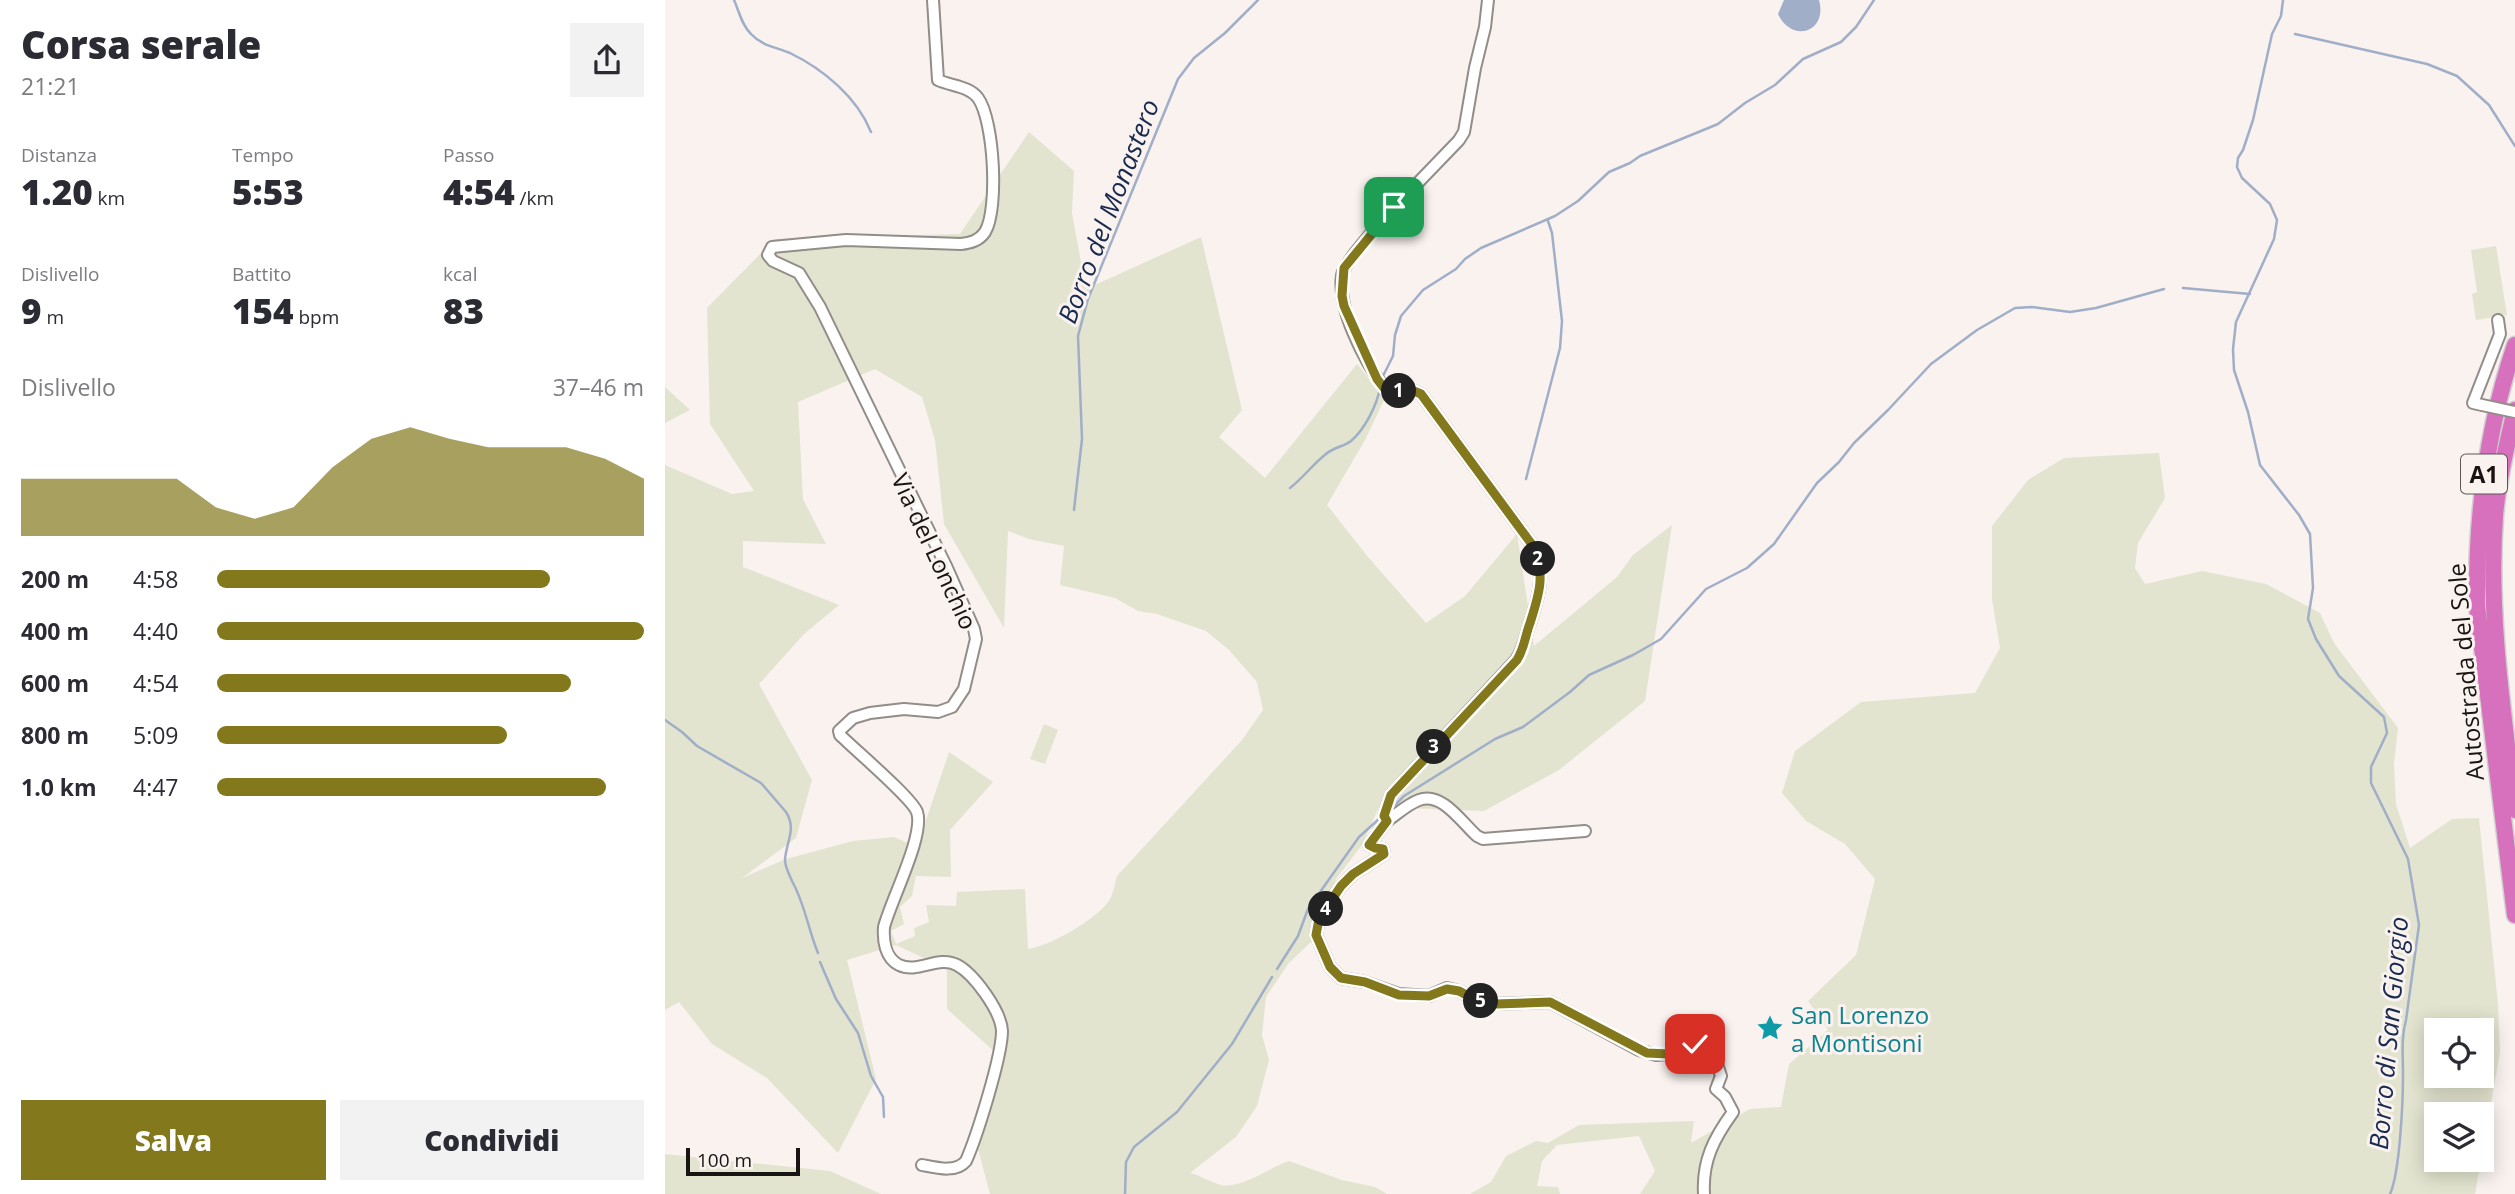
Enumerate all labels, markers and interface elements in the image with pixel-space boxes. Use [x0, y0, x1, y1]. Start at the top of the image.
text: Corsa serale [21, 18, 261, 70]
button: share [570, 23, 644, 97]
text: 21:21 [21, 70, 80, 102]
water label: Borro del Monastero [1049, 94, 1167, 328]
text: Distanza [21, 142, 97, 168]
text: Tempo [232, 142, 294, 168]
text: Passo [443, 142, 495, 168]
text: 1.20 [21, 168, 93, 215]
text: 5:53 [232, 168, 304, 215]
text: 4:54 [443, 168, 515, 215]
pin [1364, 177, 1424, 237]
text: km [93, 185, 125, 211]
text: /km [515, 185, 554, 211]
icon: arrive [1375, 188, 1413, 226]
text: Dislivello [21, 261, 99, 287]
text: Battito [232, 261, 291, 287]
text: kcal [443, 261, 477, 287]
text: 9 [21, 287, 42, 334]
text: 154 [232, 287, 294, 334]
text: 83 [443, 287, 484, 334]
text: m [42, 304, 64, 330]
text: bpm [294, 304, 339, 330]
text: Dislivello [21, 371, 116, 403]
text: 37–46 m [553, 371, 644, 403]
pin: 1 [1381, 374, 1417, 408]
text: 1 [1393, 377, 1404, 403]
road number: A1 [2461, 454, 2507, 494]
street label: Via del Lonchio [884, 468, 986, 634]
pin: 2 [1521, 542, 1555, 576]
text: 2 [1532, 545, 1543, 571]
street label: Autostrada del Sole [2439, 562, 2491, 782]
text: 200 m [21, 563, 89, 595]
text: 4:58 [133, 563, 179, 595]
text: 400 m [21, 615, 89, 647]
text: 4:40 [133, 615, 179, 647]
text: 600 m [21, 667, 89, 699]
text: 4:54 [133, 667, 179, 699]
text: 800 m [21, 719, 89, 751]
text: 5:09 [133, 719, 179, 751]
pin: 3 [1417, 730, 1451, 764]
text: 3 [1428, 733, 1439, 759]
text: 1.0 km [21, 771, 97, 803]
text: 4:47 [133, 771, 179, 803]
pin: 4 [1309, 892, 1343, 926]
text: 4 [1320, 895, 1331, 921]
water label: Borro di San Giorgio [2360, 915, 2416, 1151]
pin: 5 [1463, 984, 1499, 1018]
text: 5 [1475, 987, 1486, 1013]
place label: San Lorenzo a Montisoni [1791, 998, 1929, 1059]
place icon: San Lorenzo a Montisoni [1755, 1013, 1785, 1043]
pin [1665, 1014, 1725, 1074]
map controls [2424, 1018, 2494, 1172]
button: locate [2424, 1018, 2494, 1088]
icon: check [1676, 1025, 1714, 1063]
button: Salva [21, 1100, 326, 1180]
button: Condividi [340, 1100, 644, 1180]
button: layers [2424, 1102, 2494, 1172]
scale bar [686, 1145, 800, 1177]
text: 100 m [697, 1147, 752, 1173]

